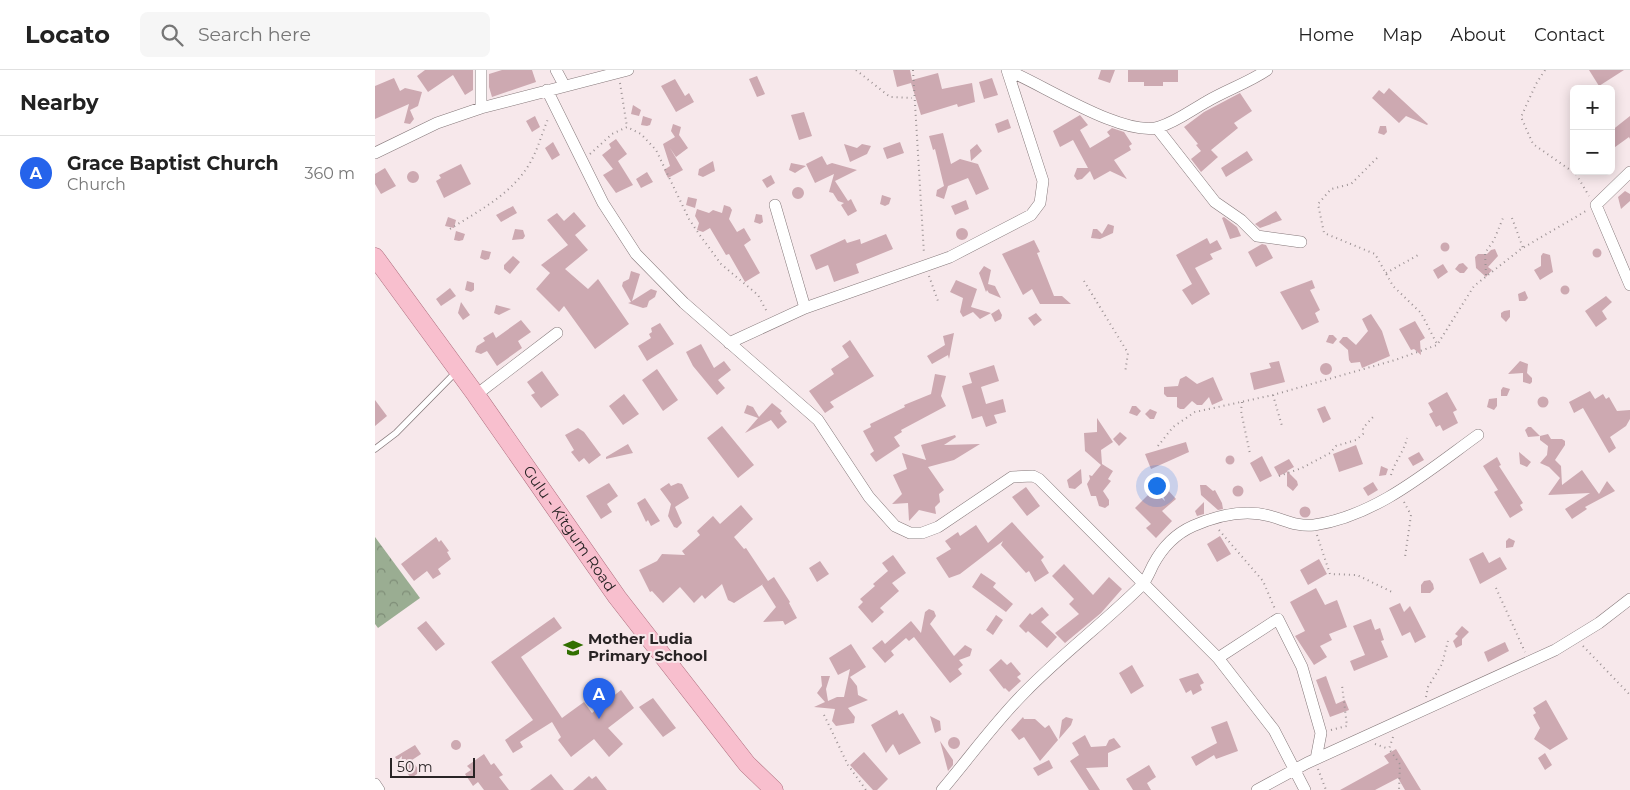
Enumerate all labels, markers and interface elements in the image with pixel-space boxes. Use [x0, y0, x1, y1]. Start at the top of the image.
search box [140, 12, 490, 57]
text: Locato [25, 20, 110, 49]
icon: search [158, 21, 186, 49]
text: Search here [198, 23, 311, 46]
text: Home [1298, 24, 1354, 46]
text: Map [1382, 24, 1422, 46]
text: About [1450, 24, 1506, 46]
text: Contact [1534, 24, 1605, 46]
map controls [1570, 85, 1615, 175]
button: + [1570, 85, 1615, 130]
text: Nearby [20, 90, 99, 115]
button: − [1570, 130, 1615, 175]
text: Grace Baptist Church [67, 152, 279, 175]
text: A [30, 164, 42, 183]
text: 360 m [304, 164, 355, 183]
text: Church [67, 175, 126, 194]
street label: Gulu - Kitgum Road [519, 462, 620, 595]
your location [1144, 473, 1170, 499]
place label: Mother Ludia Primary School [588, 629, 707, 665]
school or university icon: Mother Ludia Primary School [562, 637, 584, 659]
pin: A [583, 678, 615, 719]
scale bar [390, 755, 475, 778]
text: 50 m [397, 758, 433, 776]

